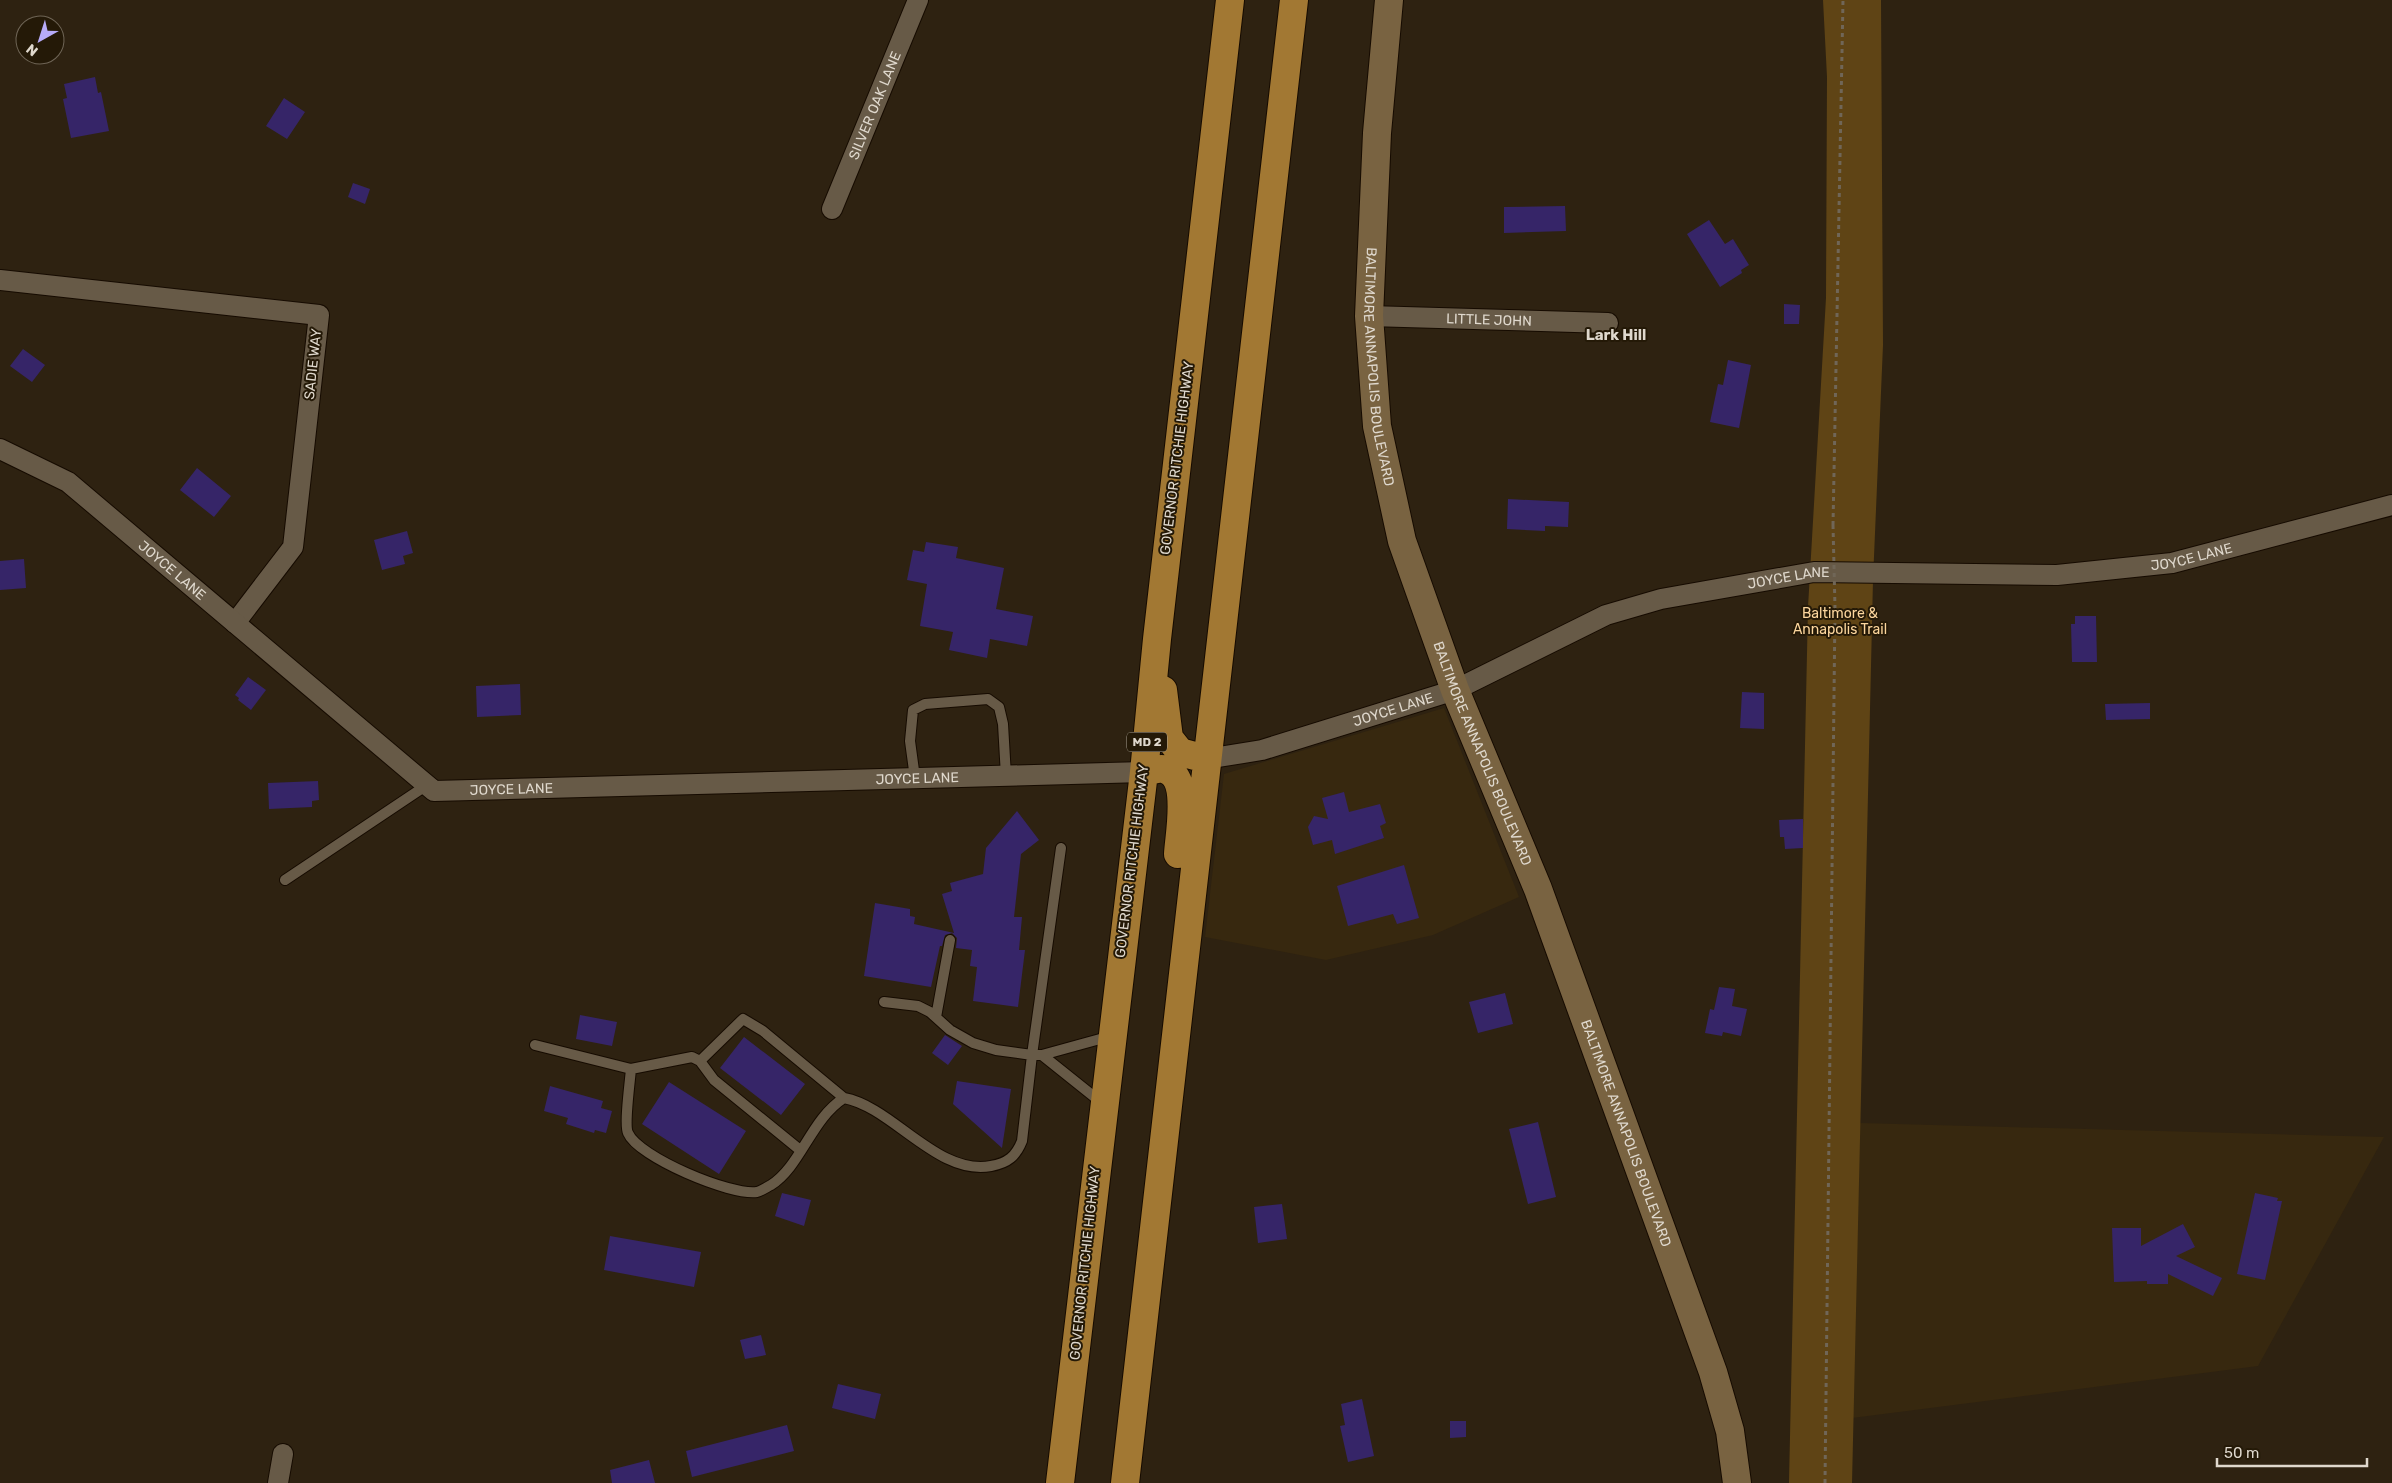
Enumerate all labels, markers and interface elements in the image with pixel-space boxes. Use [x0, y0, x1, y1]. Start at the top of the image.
north arrow [15, 15, 65, 65]
text: N [23, 40, 41, 59]
street label: SILVER OAK LANE [845, 49, 904, 162]
street label: BALTIMORE ANNAPOLIS BOULEVARD [1360, 247, 1398, 488]
street label: LITTLE JOHN [1446, 310, 1532, 329]
district label: Lark Hill [1586, 326, 1646, 344]
street label: SADIE WAY [301, 328, 325, 400]
street label: GOVERNOR RITCHIE HIGHWAY [1157, 360, 1197, 556]
street label: JOYCE LANE [135, 537, 210, 603]
street label: JOYCE LANE [2150, 539, 2234, 574]
street label: JOYCE LANE [1746, 563, 1830, 592]
park label: Baltimore & Annapolis Trail [1793, 605, 1887, 638]
street label: BALTIMORE ANNAPOLIS BOULEVARD [1430, 639, 1536, 868]
street label: JOYCE LANE [1351, 689, 1435, 730]
road number: MD 2 [1127, 732, 1167, 752]
street label: GOVERNOR RITCHIE HIGHWAY [1112, 763, 1152, 959]
street label: JOYCE LANE [875, 768, 959, 788]
street label: JOYCE LANE [470, 779, 553, 799]
street label: BALTIMORE ANNAPOLIS BOULEVARD [1577, 1017, 1675, 1249]
street label: GOVERNOR RITCHIE HIGHWAY [1066, 1165, 1104, 1361]
scale bar [2217, 1436, 2367, 1468]
text: 50 m [2224, 1444, 2259, 1462]

